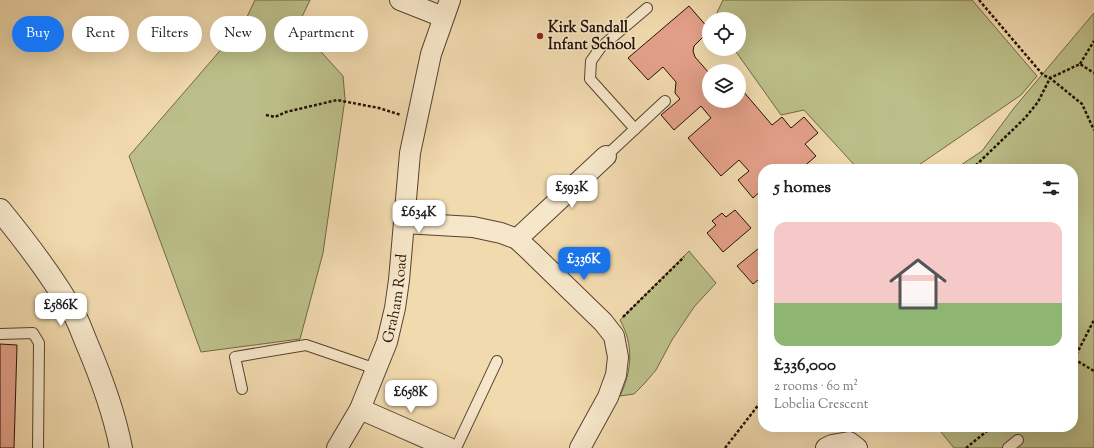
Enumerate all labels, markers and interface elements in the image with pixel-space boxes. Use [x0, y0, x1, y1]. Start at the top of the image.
map controls [702, 12, 746, 108]
button: locate [702, 12, 746, 56]
chip: Buy [12, 16, 64, 52]
chip: Rent [72, 16, 129, 52]
chip: Filters [137, 16, 202, 52]
chip: New [210, 16, 266, 52]
chip: Apartment [274, 16, 368, 52]
place label: Kirk Sandall Infant School [548, 18, 637, 56]
marker: Kirk Sandall Infant School [535, 31, 545, 41]
button: layers [702, 64, 746, 108]
pin: £593K [544, 175, 600, 209]
text: 5 homes [774, 176, 831, 200]
icon: filters [1040, 177, 1062, 199]
text: £593K [556, 179, 588, 197]
pin: £634K [391, 200, 447, 234]
text: £634K [402, 204, 436, 222]
pin: £336K [556, 247, 612, 281]
icon: home [882, 248, 954, 320]
text: £336K [567, 251, 601, 269]
street label: Graham Road [378, 253, 413, 345]
pin: £586K [33, 293, 89, 327]
text: £586K [44, 297, 78, 315]
text: £336,000 [774, 354, 836, 378]
text: 2 rooms · 60 m² [774, 378, 858, 396]
pin: £658K [383, 380, 439, 414]
text: £658K [394, 384, 428, 402]
text: Lobelia Crescent [774, 396, 868, 414]

